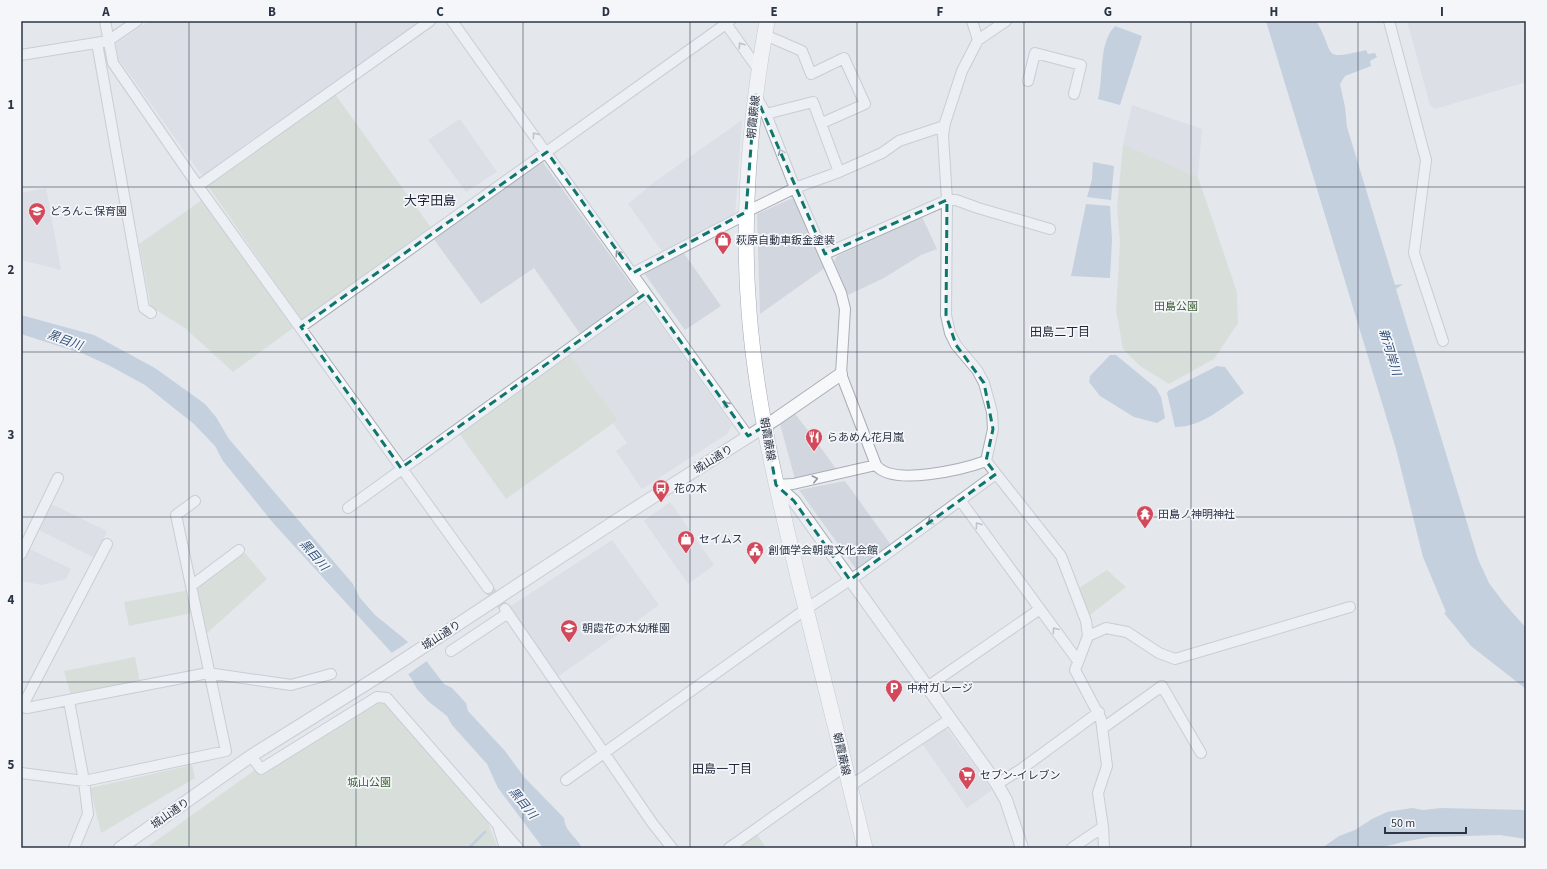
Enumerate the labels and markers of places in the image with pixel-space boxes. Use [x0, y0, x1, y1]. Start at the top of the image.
school or university icon: どろんこ保育園 [27, 201, 47, 226]
place label: どろんこ保育園 [50, 204, 127, 219]
shop icon: 萩原自動車鈑金塗装 [713, 230, 733, 255]
place label: 萩原自動車鈑金塗装 [736, 233, 835, 248]
restaurant icon: らあめん花月嵐 [804, 427, 824, 452]
place label: らあめん花月嵐 [827, 430, 904, 445]
bus stop icon: 花の木 [651, 478, 671, 503]
place label: 花の木 [674, 481, 707, 496]
temple icon: 田島ノ神明神社 [1135, 504, 1155, 529]
place label: 田島ノ神明神社 [1158, 507, 1235, 522]
shop icon: セイムス [676, 529, 696, 554]
place label: セイムス [699, 532, 743, 547]
public building icon: 創価学会朝霞文化会館 [745, 540, 765, 565]
place label: 創価学会朝霞文化会館 [768, 543, 878, 558]
school or university icon: 朝霞花の木幼稚園 [559, 618, 579, 643]
place label: 朝霞花の木幼稚園 [582, 621, 670, 636]
parking icon: 中村ガレージ [884, 678, 904, 703]
place label: 中村ガレージ [907, 681, 973, 696]
supermarket icon: セブン-イレブン [957, 765, 977, 790]
place label: セブン-イレブン [980, 768, 1060, 783]

